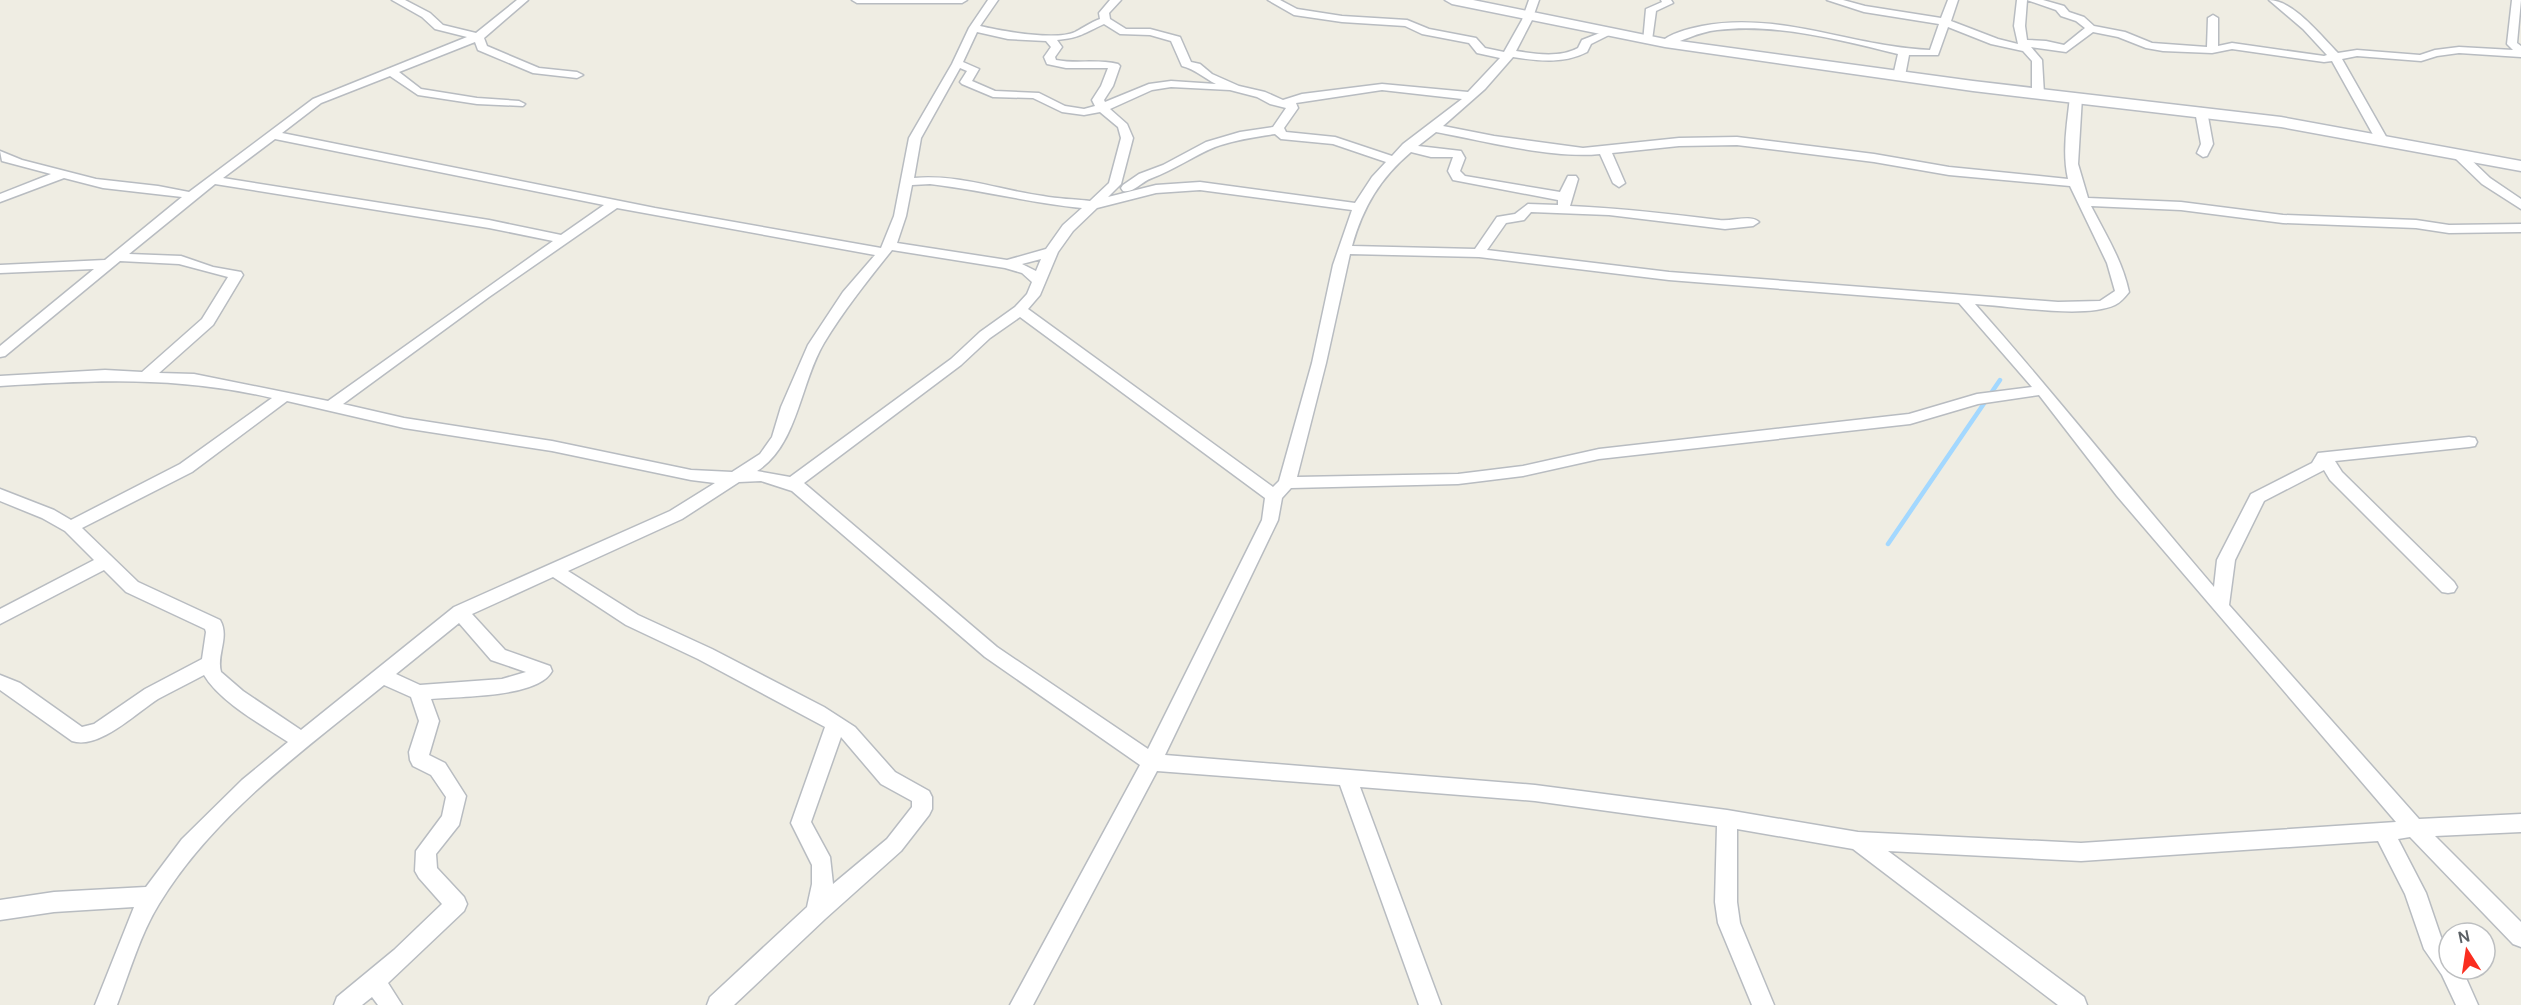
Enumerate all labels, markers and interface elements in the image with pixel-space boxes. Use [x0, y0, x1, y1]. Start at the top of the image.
north arrow [2437, 921, 2497, 981]
text: N [2456, 924, 2472, 948]

